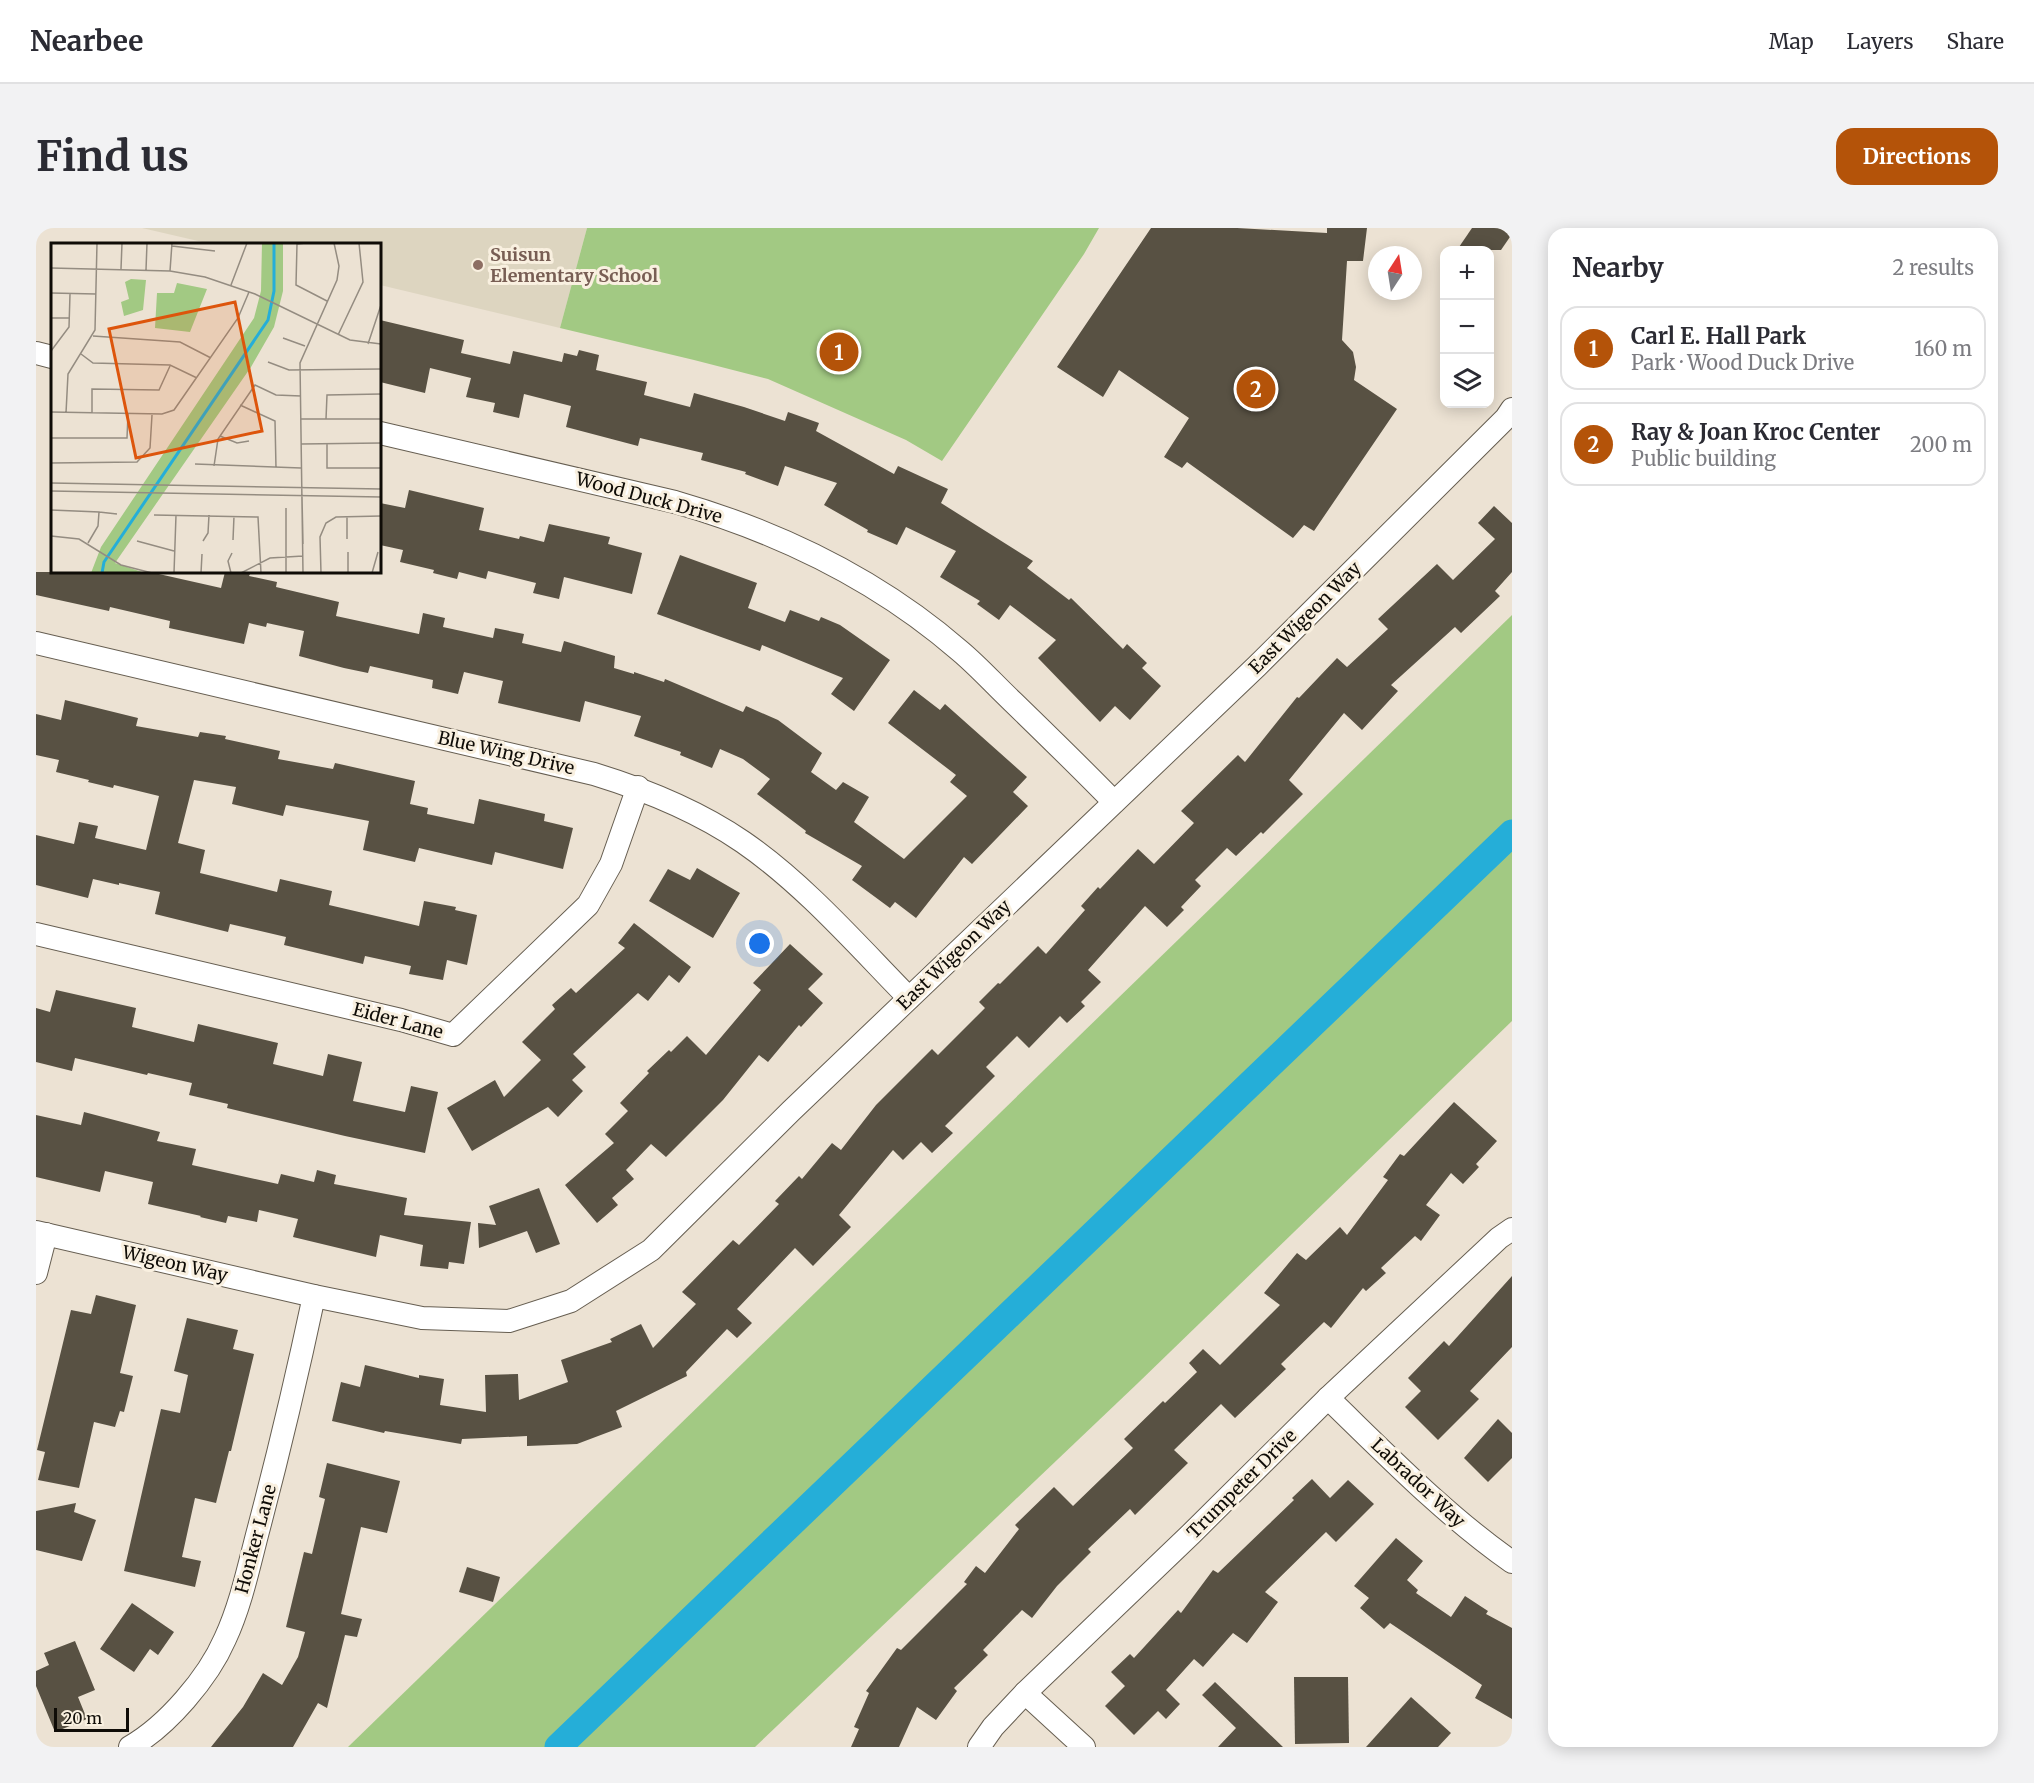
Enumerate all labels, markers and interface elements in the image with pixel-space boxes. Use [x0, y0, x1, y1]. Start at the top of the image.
text: Nearbee [30, 23, 143, 59]
text: Map [1769, 28, 1814, 55]
text: Layers [1847, 28, 1914, 55]
text: Share [1947, 28, 2004, 55]
button: Directions [1836, 128, 1998, 185]
text: Find us [36, 130, 189, 182]
inset map [51, 243, 381, 573]
place label: Suisun Elementary School [490, 243, 658, 287]
north arrow [1368, 246, 1422, 300]
map controls [1440, 246, 1494, 408]
button: + [1440, 246, 1494, 300]
text: Nearby [1572, 251, 1664, 284]
text: 2 results [1892, 255, 1974, 280]
marker: Suisun Elementary School [471, 258, 485, 272]
button: − [1440, 300, 1494, 354]
text: Carl E. Hall Park [1631, 322, 1806, 350]
pin: 1 [820, 330, 858, 374]
text: 1 [1589, 336, 1598, 361]
text: 160 m [1914, 336, 1972, 361]
text: Park · Wood Duck Drive [1631, 350, 1854, 375]
button: layers [1440, 354, 1494, 408]
pin: 2 [1236, 366, 1276, 412]
text: Ray & Joan Kroc Center [1631, 418, 1880, 446]
text: 2 [1588, 432, 1599, 457]
text: 200 m [1910, 432, 1972, 457]
text: Public building [1631, 446, 1776, 471]
street label: Wood Duck Drive [573, 467, 725, 528]
street label: East Wigeon Way [1244, 556, 1366, 679]
street label: Blue Wing Drive [436, 726, 577, 779]
street label: East Wigeon Way [892, 894, 1016, 1015]
your location [745, 929, 774, 958]
street label: Eider Lane [350, 997, 446, 1044]
street label: Wigeon Way [119, 1240, 231, 1287]
street label: Trumpeter Drive [1182, 1424, 1301, 1543]
street label: Labrador Way [1366, 1433, 1471, 1532]
street label: Honker Lane [230, 1482, 281, 1596]
scale bar [54, 1705, 129, 1732]
text: 20 m [63, 1708, 102, 1728]

